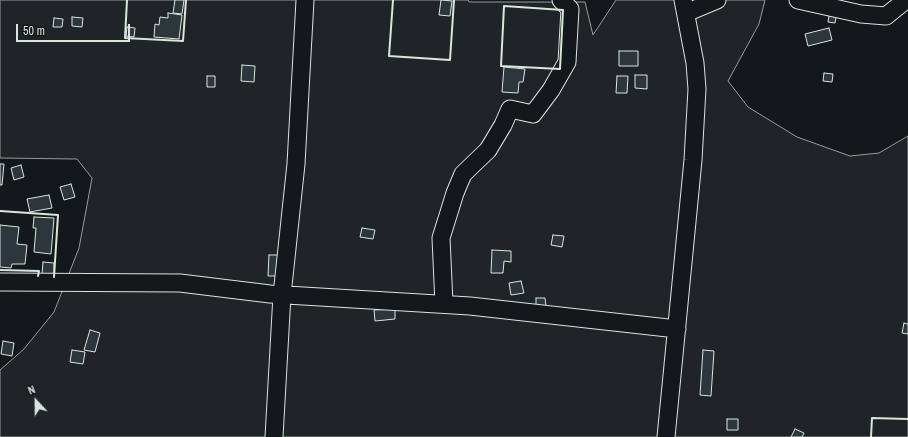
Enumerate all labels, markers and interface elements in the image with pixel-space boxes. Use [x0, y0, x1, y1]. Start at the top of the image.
scale bar [18, 16, 132, 42]
text: 50 m [23, 23, 45, 39]
north arrow [16, 381, 56, 421]
text: N [26, 382, 37, 398]

